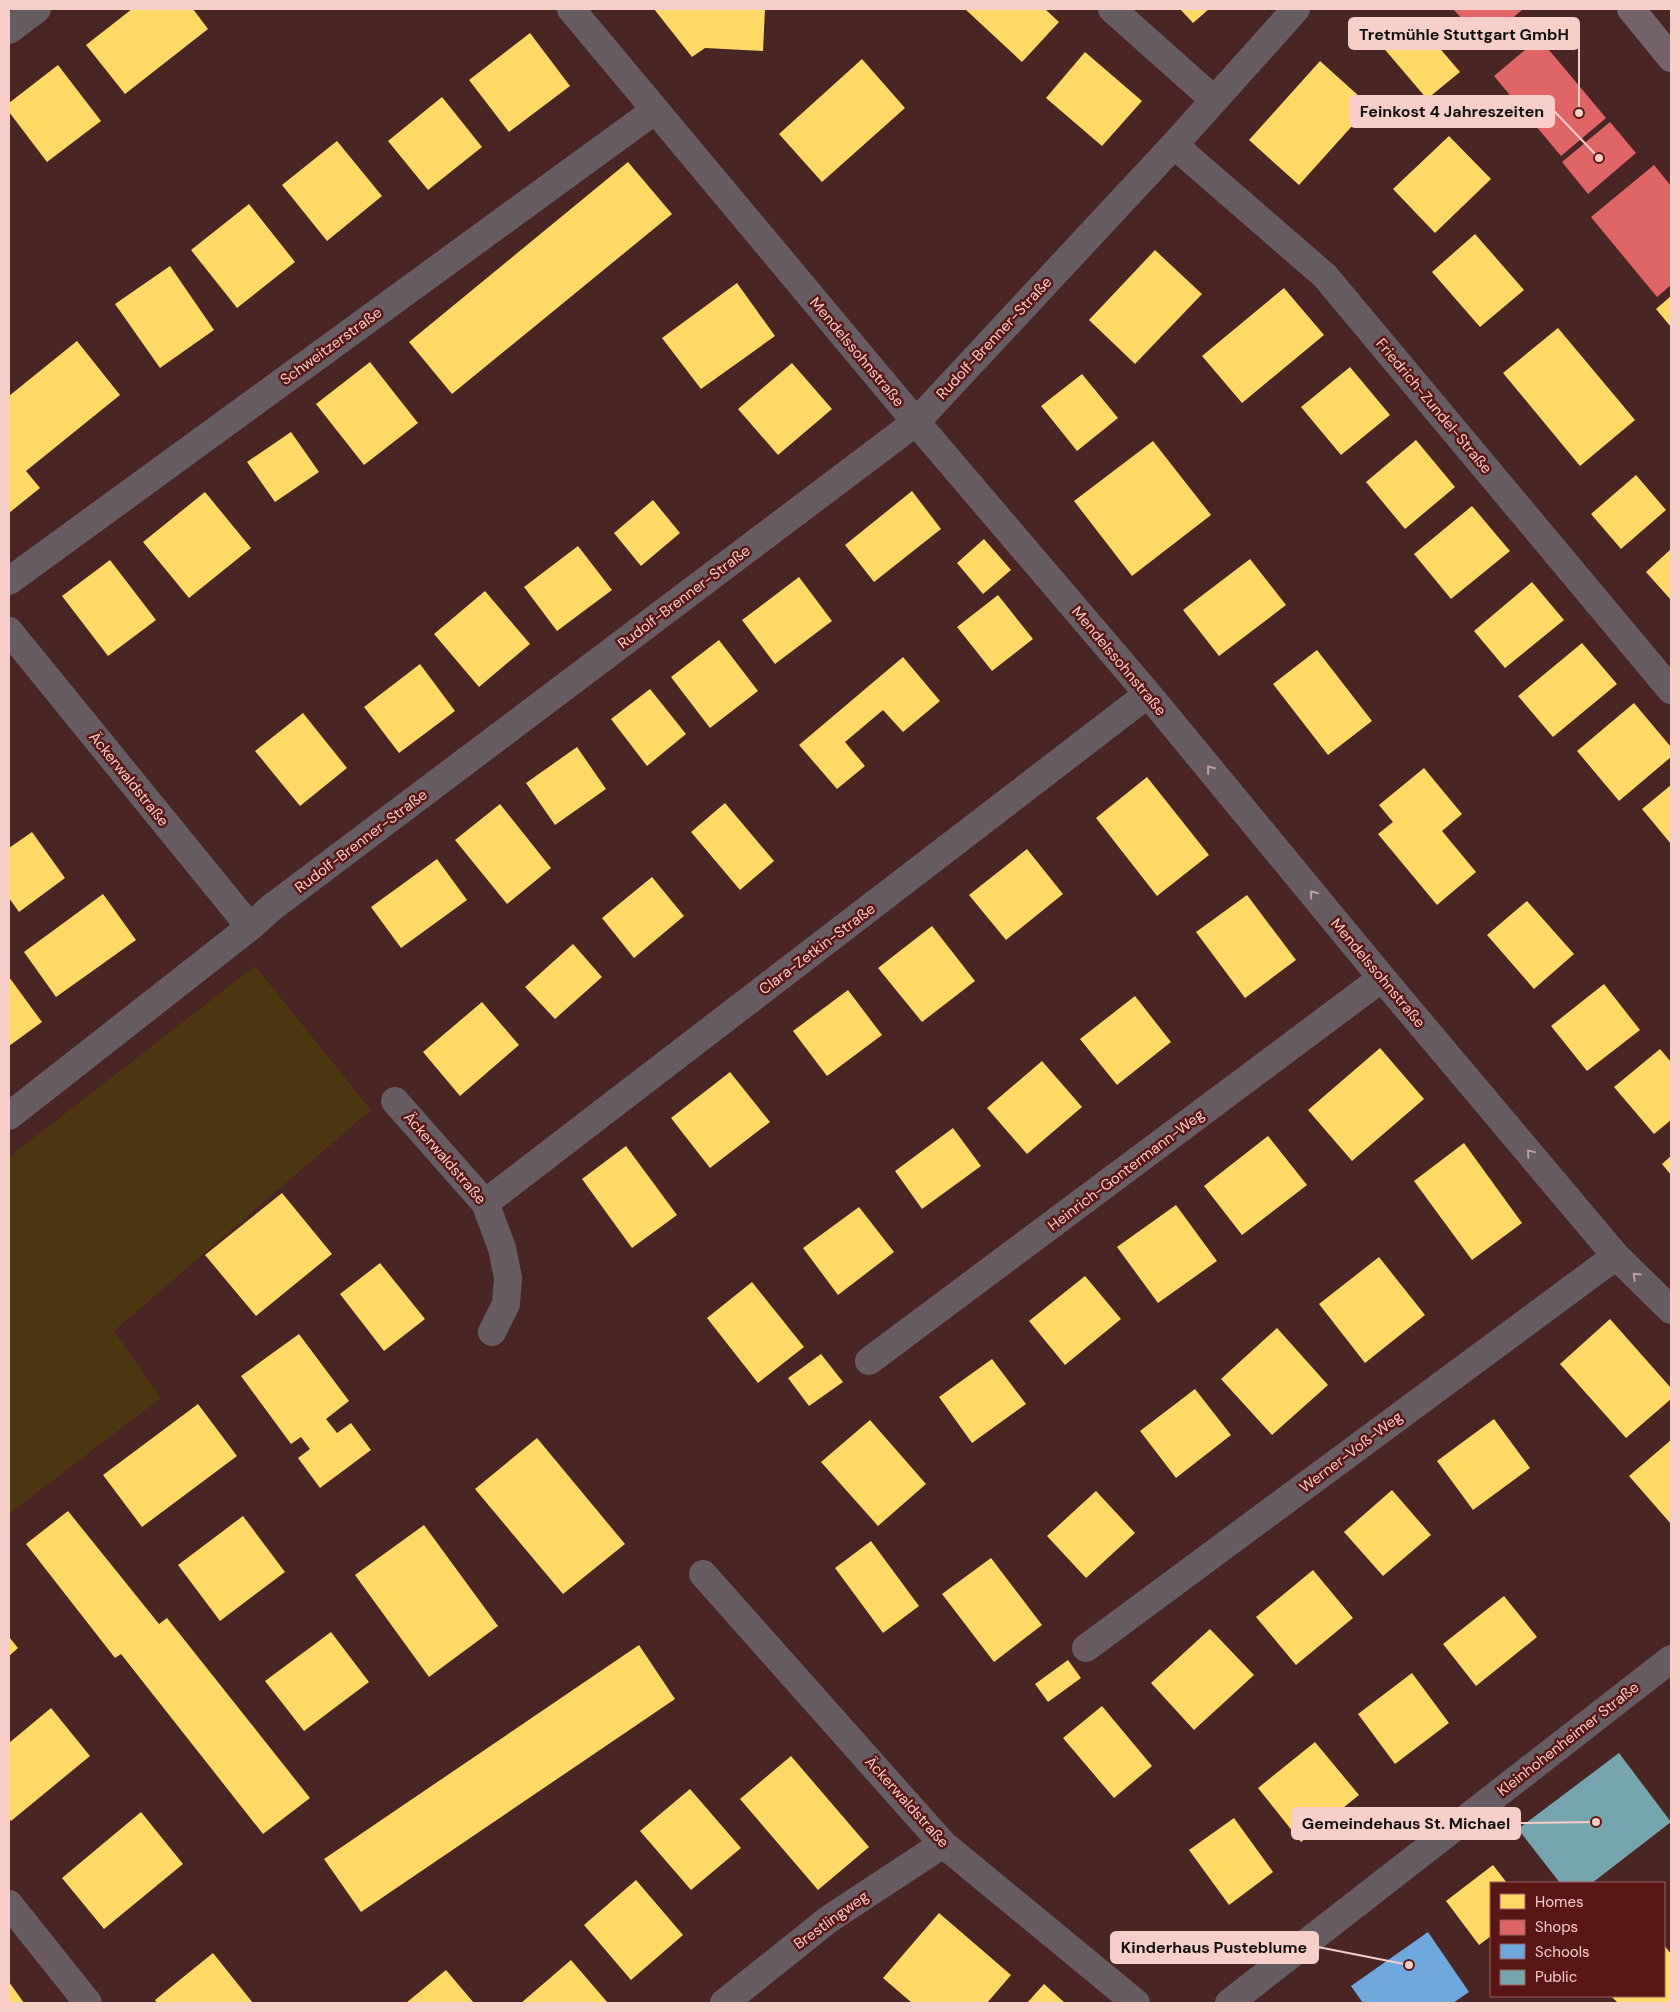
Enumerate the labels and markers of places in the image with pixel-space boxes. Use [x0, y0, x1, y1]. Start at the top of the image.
callout: Tretmühle Stuttgart GmbH [1349, 18, 1579, 49]
callout: Feinkost 4 Jahreszeiten [1350, 96, 1554, 127]
callout: Gemeindehaus St. Michael [1292, 1808, 1520, 1839]
callout: Kinderhaus Pusteblume [1111, 1932, 1318, 1963]

